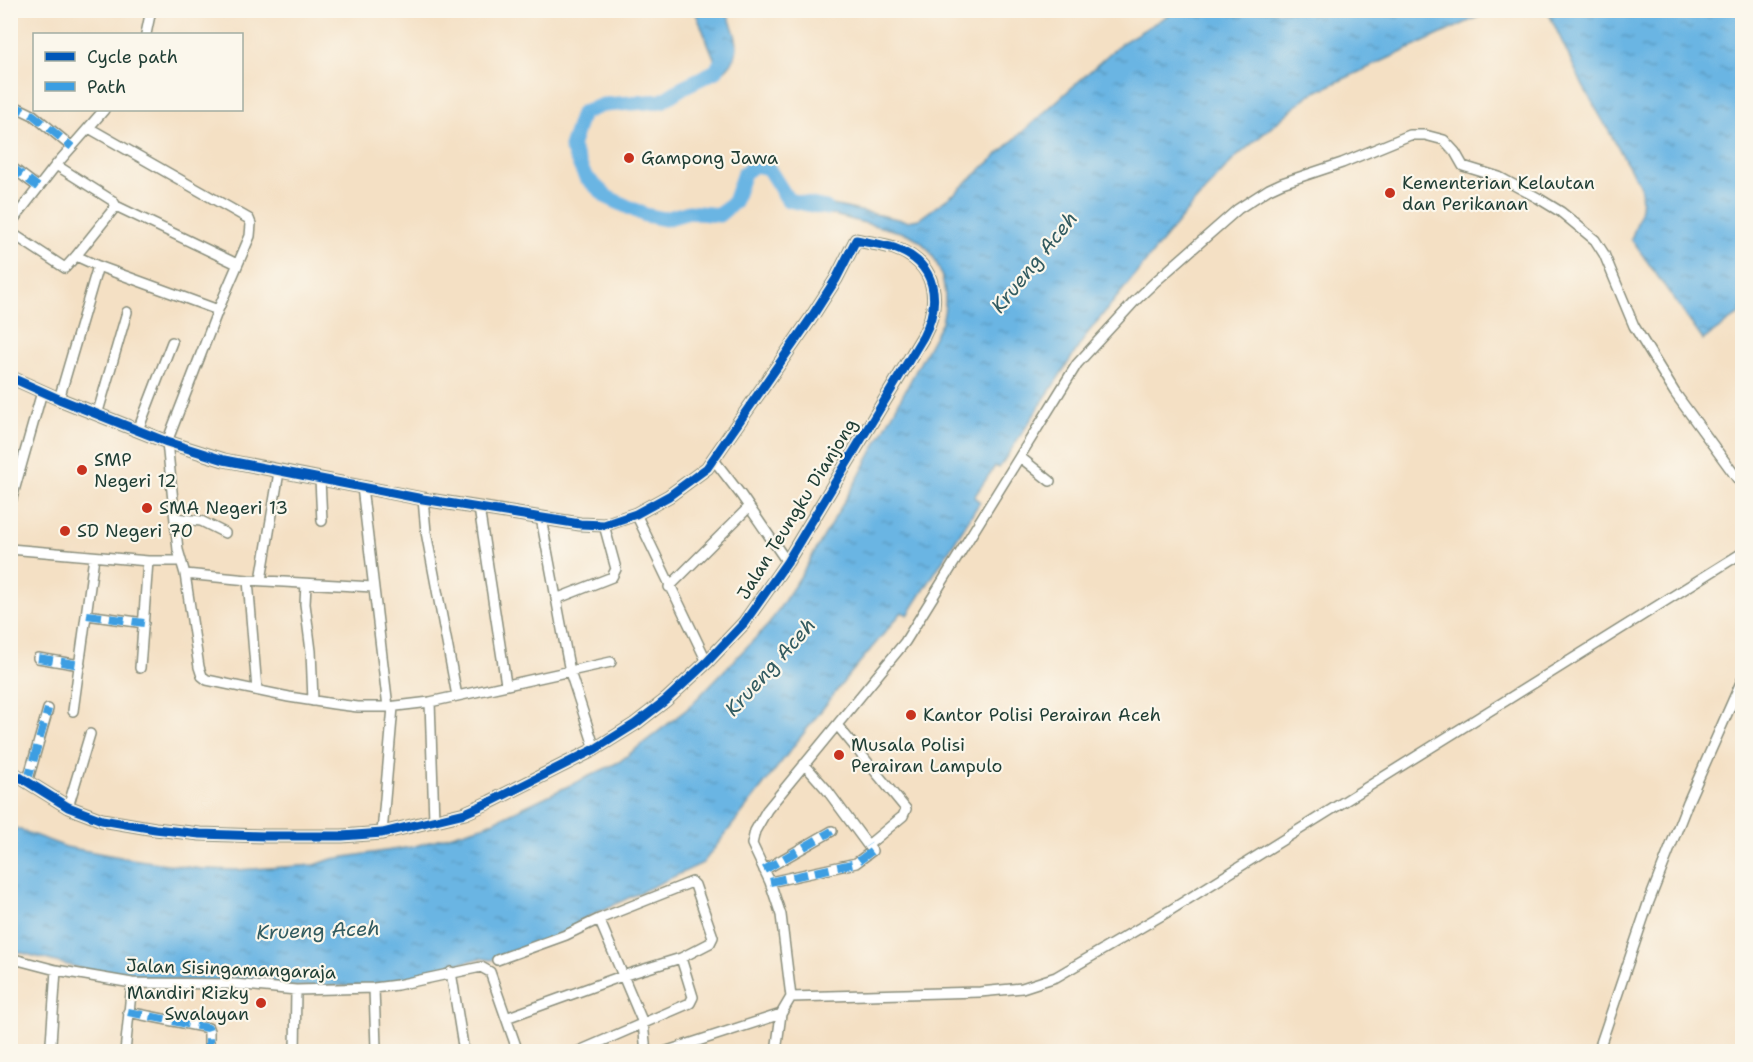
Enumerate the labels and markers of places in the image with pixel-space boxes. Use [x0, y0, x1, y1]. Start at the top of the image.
place label: Gampong Jawa [641, 146, 778, 170]
marker: Gampong Jawa [622, 151, 636, 165]
place label: Kementerian Kelautan dan Perikanan [1402, 171, 1595, 216]
marker: Kementerian Kelautan dan Perikanan [1383, 186, 1397, 200]
place label: SMP Negeri 12 [94, 448, 177, 493]
marker: SMP Negeri 12 [75, 463, 89, 477]
place label: SMA Negeri 13 [159, 496, 288, 520]
marker: SMA Negeri 13 [140, 501, 154, 515]
place label: SD Negeri 70 [77, 519, 193, 543]
marker: SD Negeri 70 [58, 524, 72, 538]
place label: Kantor Polisi Perairan Aceh [923, 703, 1161, 727]
marker: Kantor Polisi Perairan Aceh [904, 708, 918, 722]
place label: Musala Polisi Perairan Lampulo [851, 733, 1002, 778]
marker: Musala Polisi Perairan Lampulo [832, 748, 846, 762]
place label: Mandiri Rizky Swalayan [127, 981, 249, 1026]
marker: Mandiri Rizky Swalayan [254, 996, 268, 1010]

